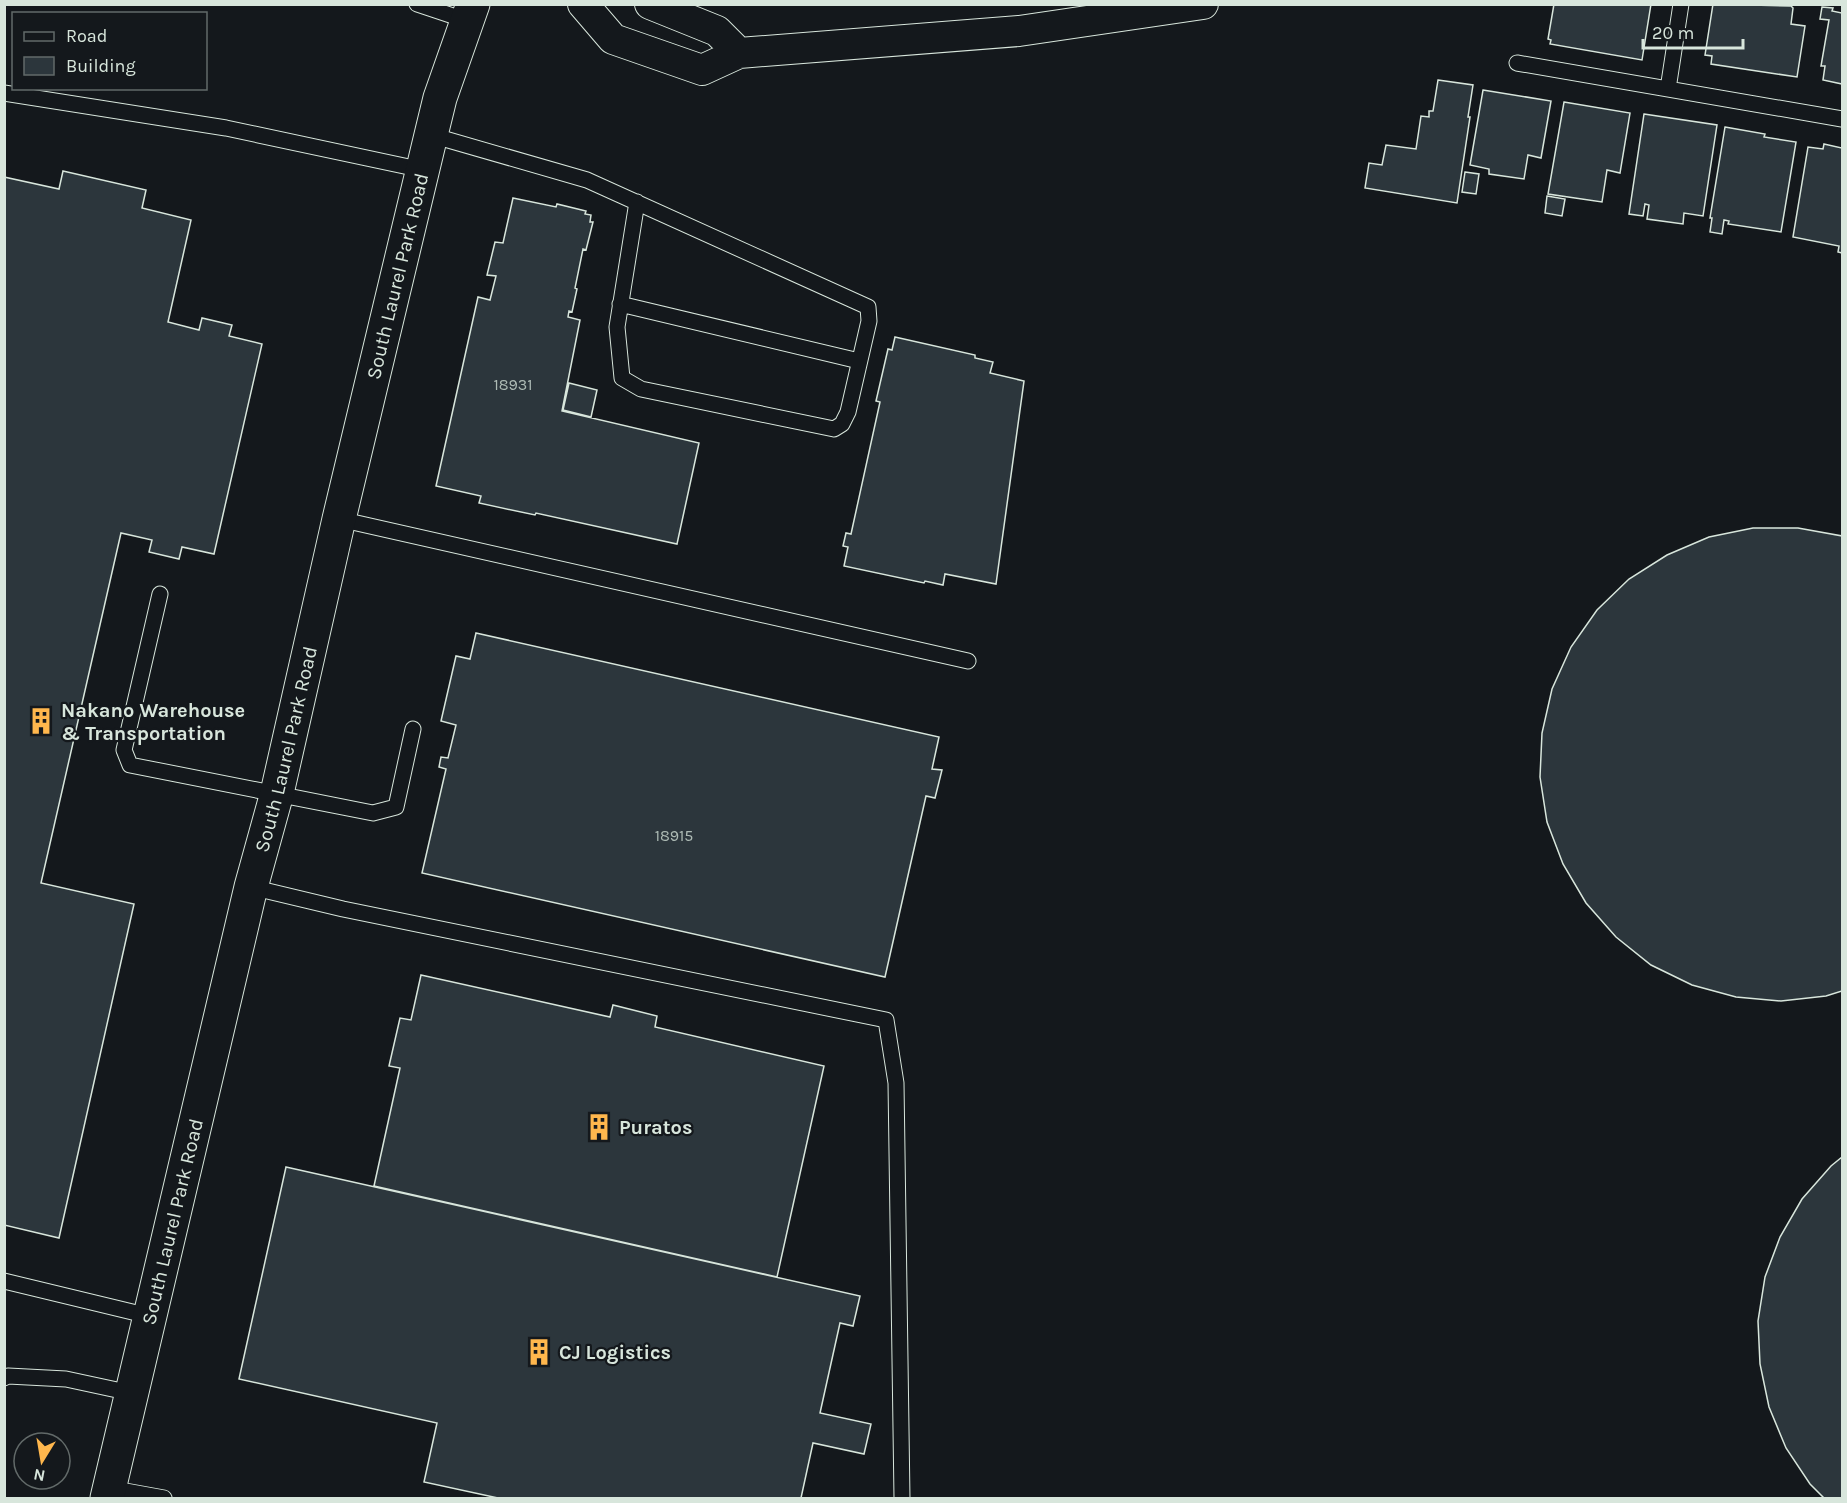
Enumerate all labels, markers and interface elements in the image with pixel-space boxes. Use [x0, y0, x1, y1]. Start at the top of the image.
legend [12, 12, 207, 90]
scale bar [1643, 12, 1744, 50]
text: 20 m [1652, 22, 1694, 44]
text: Road [66, 25, 107, 47]
text: Building [66, 55, 136, 77]
street label: South Laurel Park Road [362, 171, 433, 382]
house number: 18931 [493, 375, 533, 394]
street label: South Laurel Park Road [250, 644, 322, 855]
place label: Nakano Warehouse & Transportation [61, 699, 245, 745]
building icon: Nakano Warehouse & Transportation [26, 706, 56, 736]
house number: 18915 [655, 826, 693, 845]
building icon: Puratos [584, 1112, 614, 1142]
street label: South Laurel Park Road [137, 1116, 208, 1327]
place label: Puratos [619, 1116, 692, 1139]
building icon: CJ Logistics [524, 1337, 554, 1367]
place label: CJ Logistics [559, 1341, 671, 1364]
north arrow [12, 1431, 72, 1491]
text: N [32, 1465, 47, 1486]

